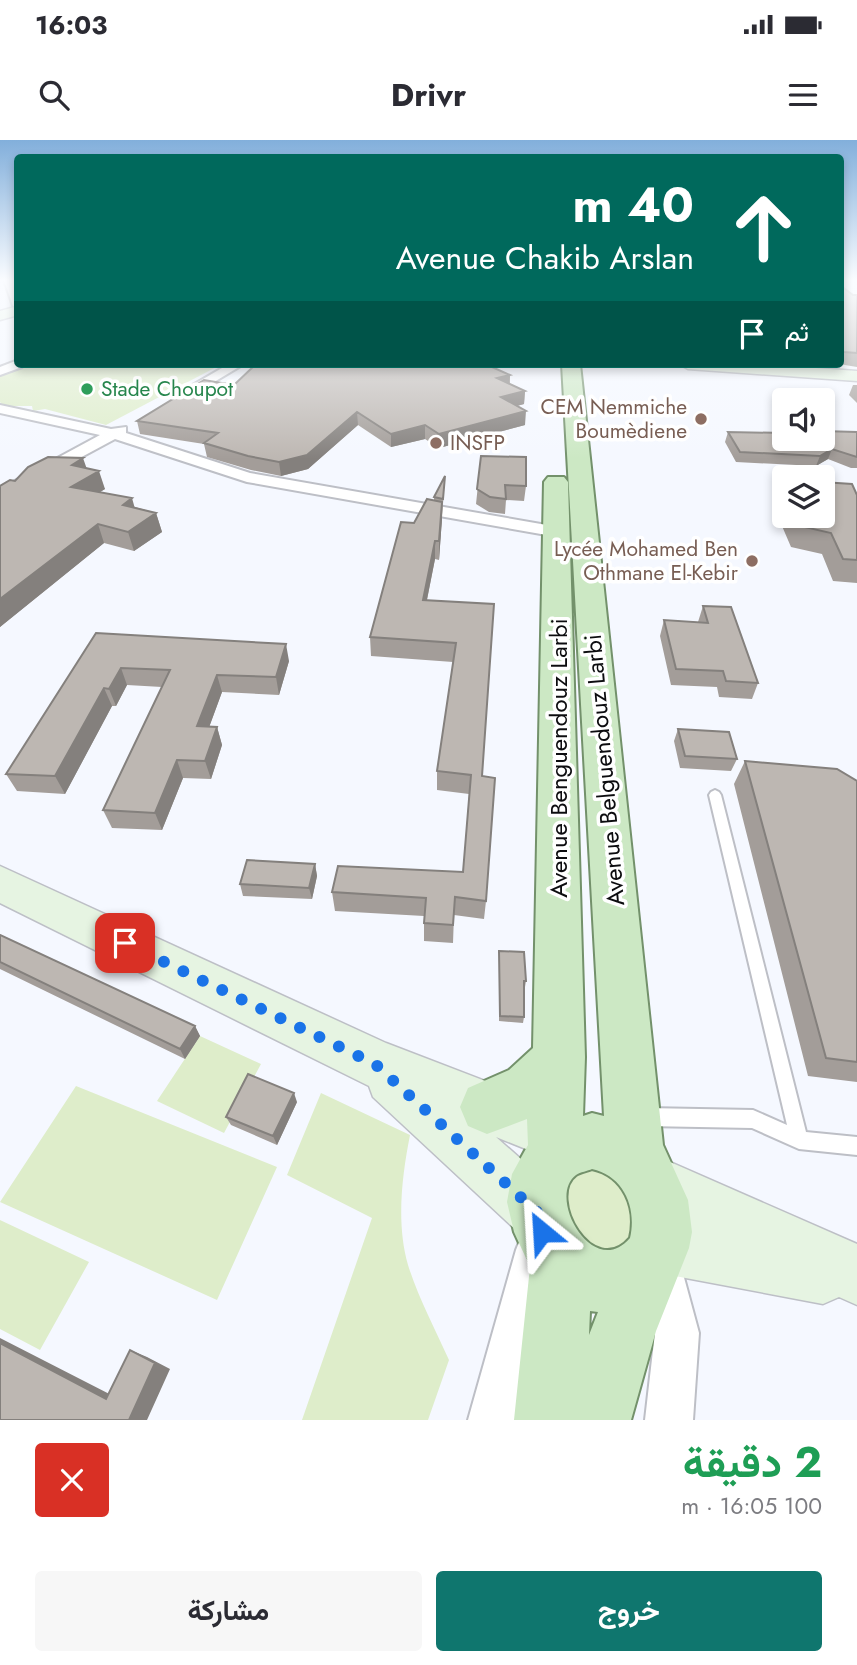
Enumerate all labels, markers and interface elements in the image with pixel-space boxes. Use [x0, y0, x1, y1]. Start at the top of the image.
text: 16:03 [35, 6, 107, 44]
text: Drivr [391, 72, 466, 118]
icon: search [35, 76, 73, 114]
icon: menu [784, 76, 822, 114]
text: 40 m [572, 170, 694, 240]
icon: ahead [718, 182, 809, 273]
text: Avenue Chakib Arslan [396, 235, 694, 281]
text: ثم [785, 313, 809, 351]
icon: arrive [733, 315, 771, 353]
place label: Stade Choupot [101, 374, 233, 404]
marker: Stade Choupot [79, 381, 95, 397]
map controls [772, 388, 835, 528]
button: sound [772, 388, 835, 451]
place label: CEM Nemmiche Boumèdiene [541, 392, 687, 446]
marker: CEM Nemmiche Boumèdiene [693, 411, 709, 427]
place label: INSFP [450, 428, 505, 458]
marker: INSFP [428, 435, 444, 451]
button: layers [772, 465, 835, 528]
place label: Lycée Mohamed Ben Othmane El-Kebir [554, 534, 739, 588]
marker: Lycée Mohamed Ben Othmane El-Kebir [744, 553, 760, 569]
street label: Avenue Benguendouz Larbi [541, 618, 576, 898]
street label: Avenue Belguendouz Larbi [575, 633, 633, 907]
pin [95, 913, 155, 973]
icon: arrive [106, 924, 144, 962]
position arrow [505, 1195, 579, 1269]
text: 2 دقيقة [683, 1432, 822, 1493]
button: close [35, 1443, 109, 1517]
text: 100 m · 16:05 [681, 1489, 822, 1523]
button: مشاركة [35, 1571, 422, 1651]
button: خروج [436, 1571, 822, 1651]

